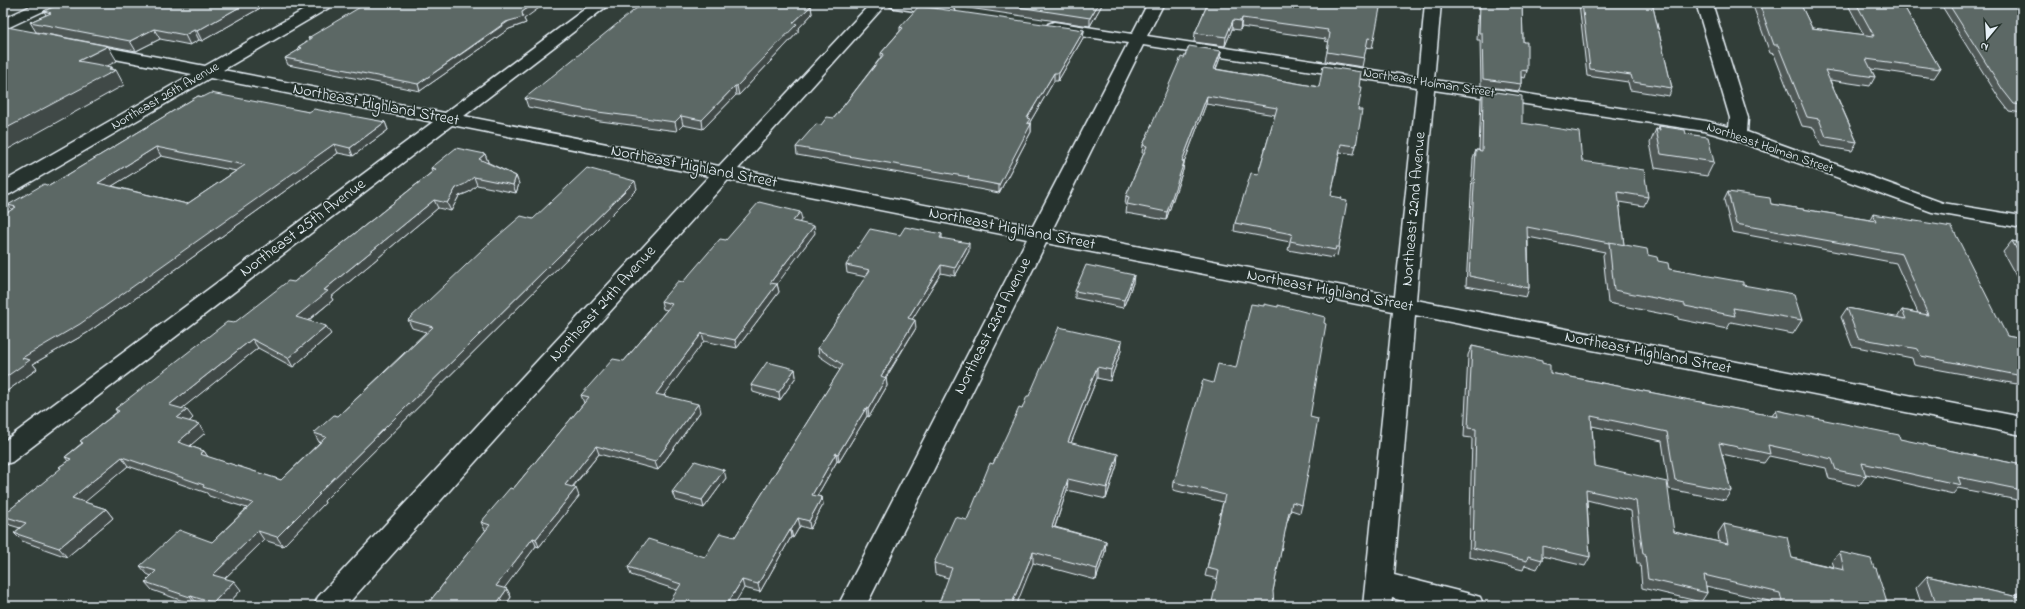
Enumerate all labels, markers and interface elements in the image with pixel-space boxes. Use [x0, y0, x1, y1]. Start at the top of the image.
north arrow [1967, 18, 2007, 58]
text: N [1978, 38, 1990, 55]
street label: Northeast 26th Avenue [107, 57, 223, 135]
street label: Northeast Holman Street [1362, 63, 1497, 103]
street label: Northeast Highland Street [291, 77, 462, 133]
street label: Northeast Holman Street [1704, 117, 1836, 179]
street label: Northeast 22nd Avenue [1395, 130, 1433, 287]
street label: Northeast Highland Street [609, 139, 780, 195]
street label: Northeast 25th Avenue [235, 172, 372, 283]
street label: Northeast Highland Street [927, 201, 1098, 257]
street label: Northeast 24th Avenue [544, 240, 663, 368]
street label: Northeast 23rd Avenue [948, 253, 1038, 399]
street label: Northeast Highland Street [1245, 263, 1416, 319]
street label: Northeast Highland Street [1563, 325, 1734, 381]

